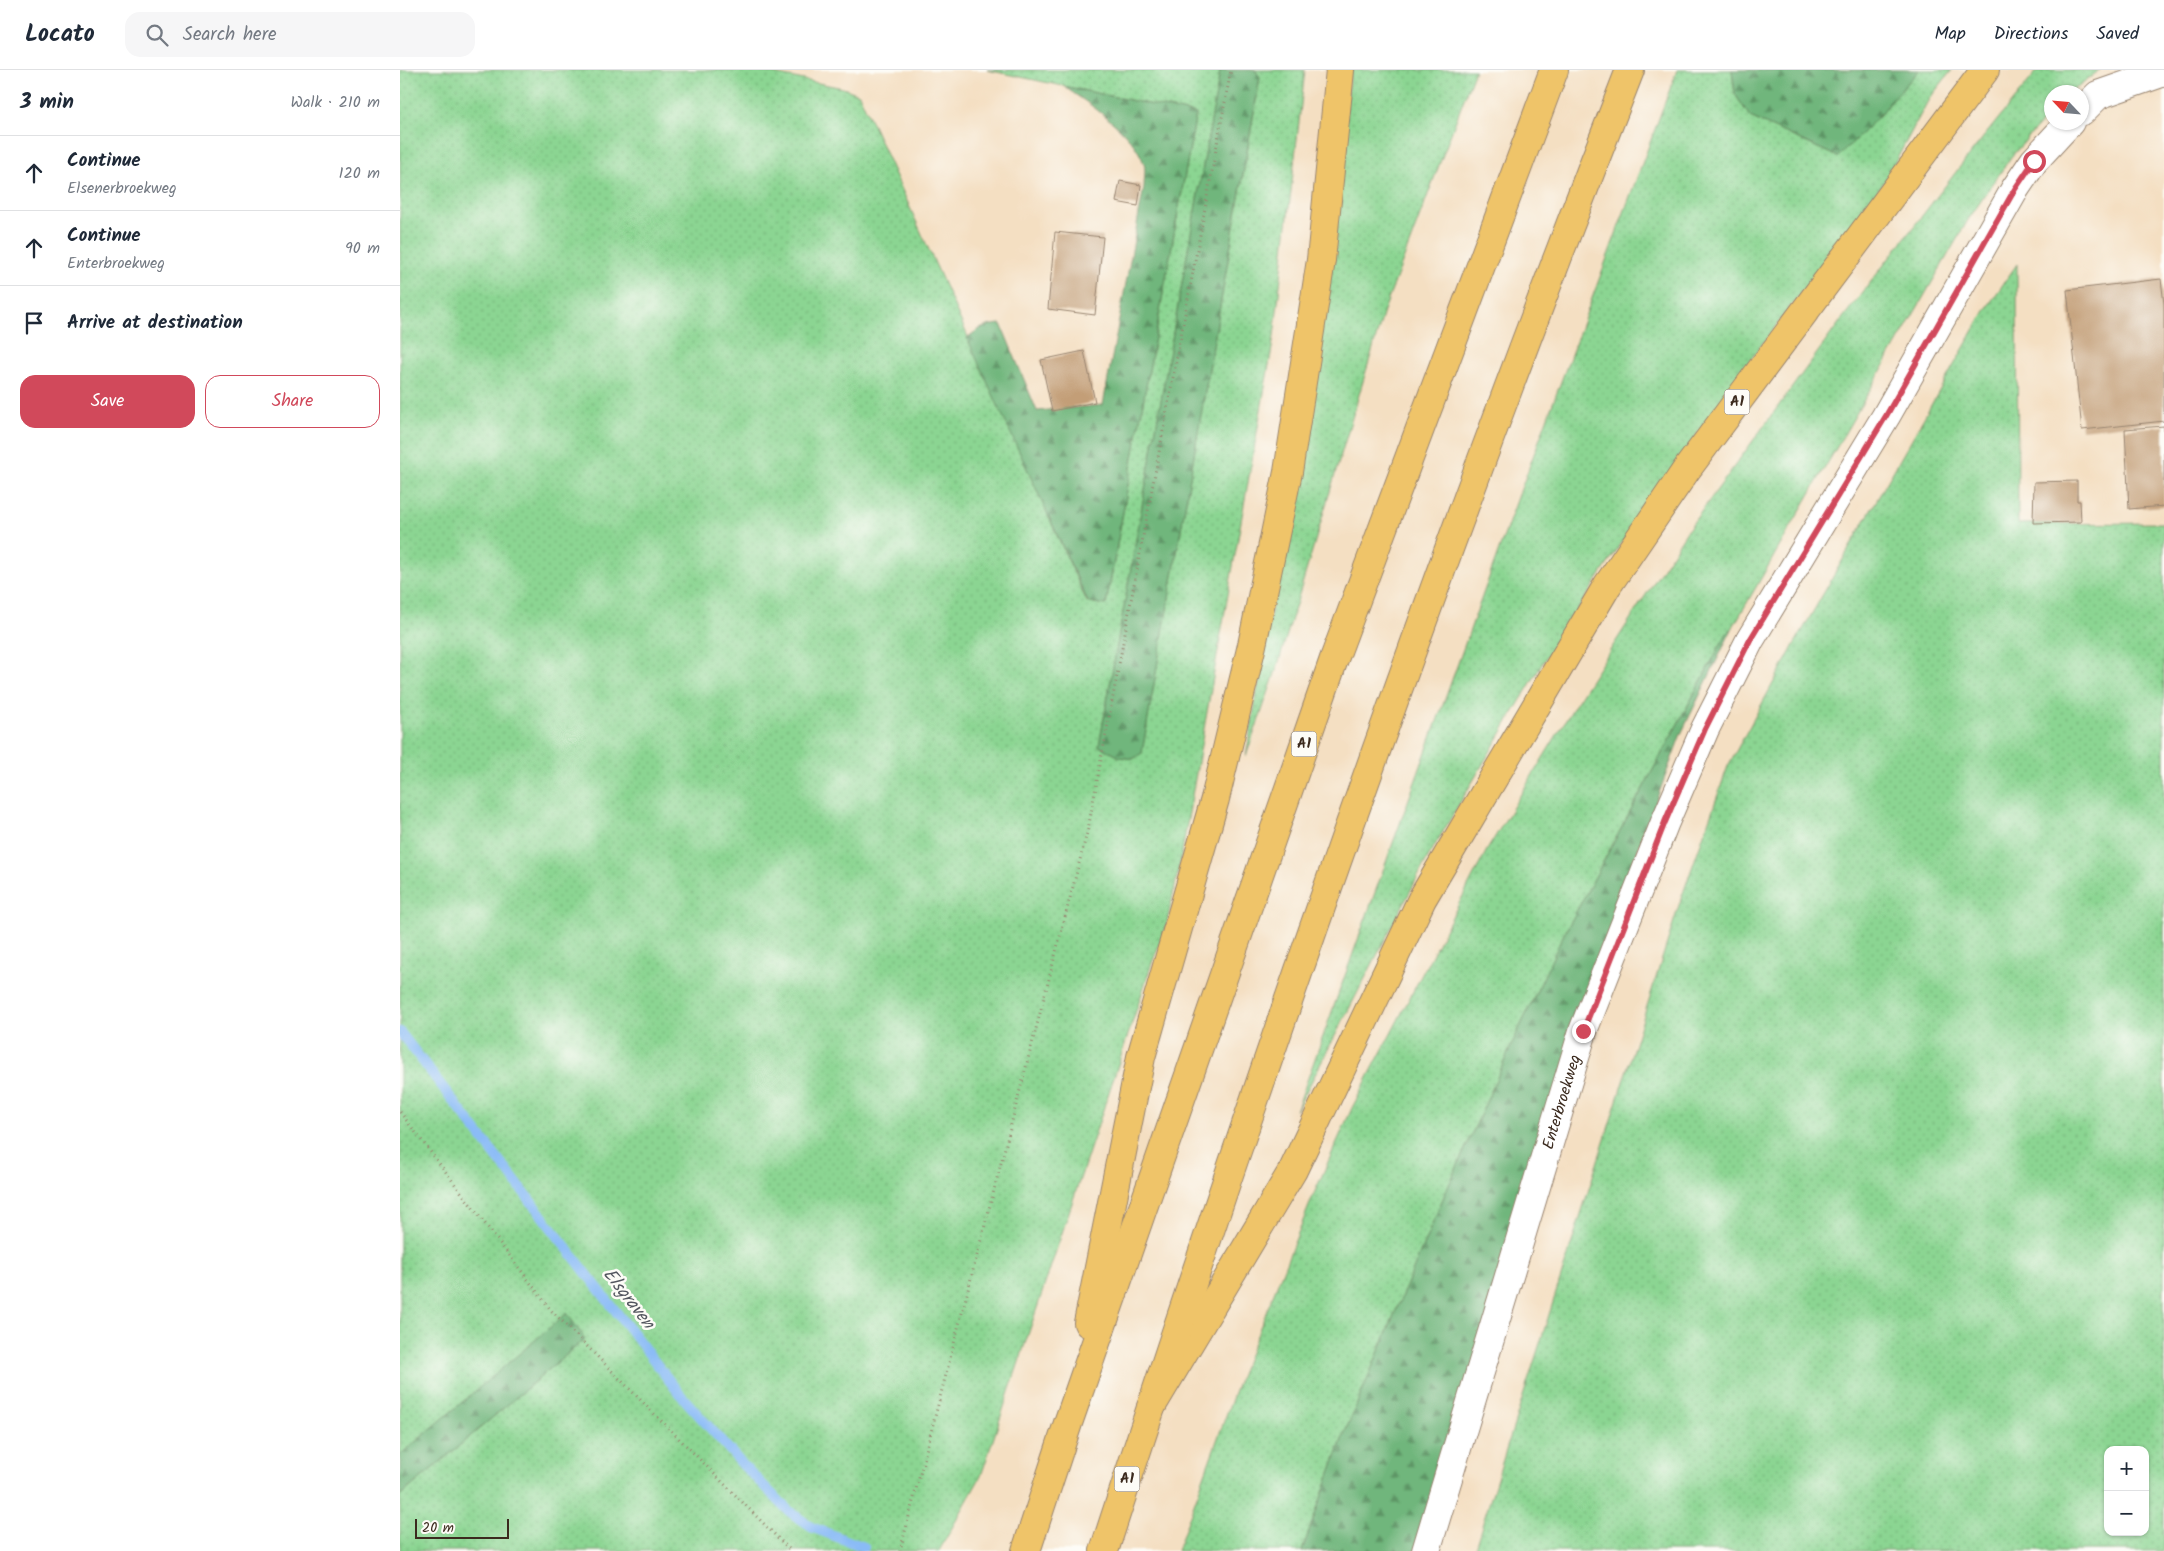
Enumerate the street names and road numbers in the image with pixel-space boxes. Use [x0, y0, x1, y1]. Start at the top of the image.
road number: A1 [1724, 390, 1750, 414]
road number: A1 [1292, 732, 1316, 756]
street label: Enterbroekweg [1535, 1052, 1588, 1152]
road number: A1 [1114, 1466, 1140, 1492]

